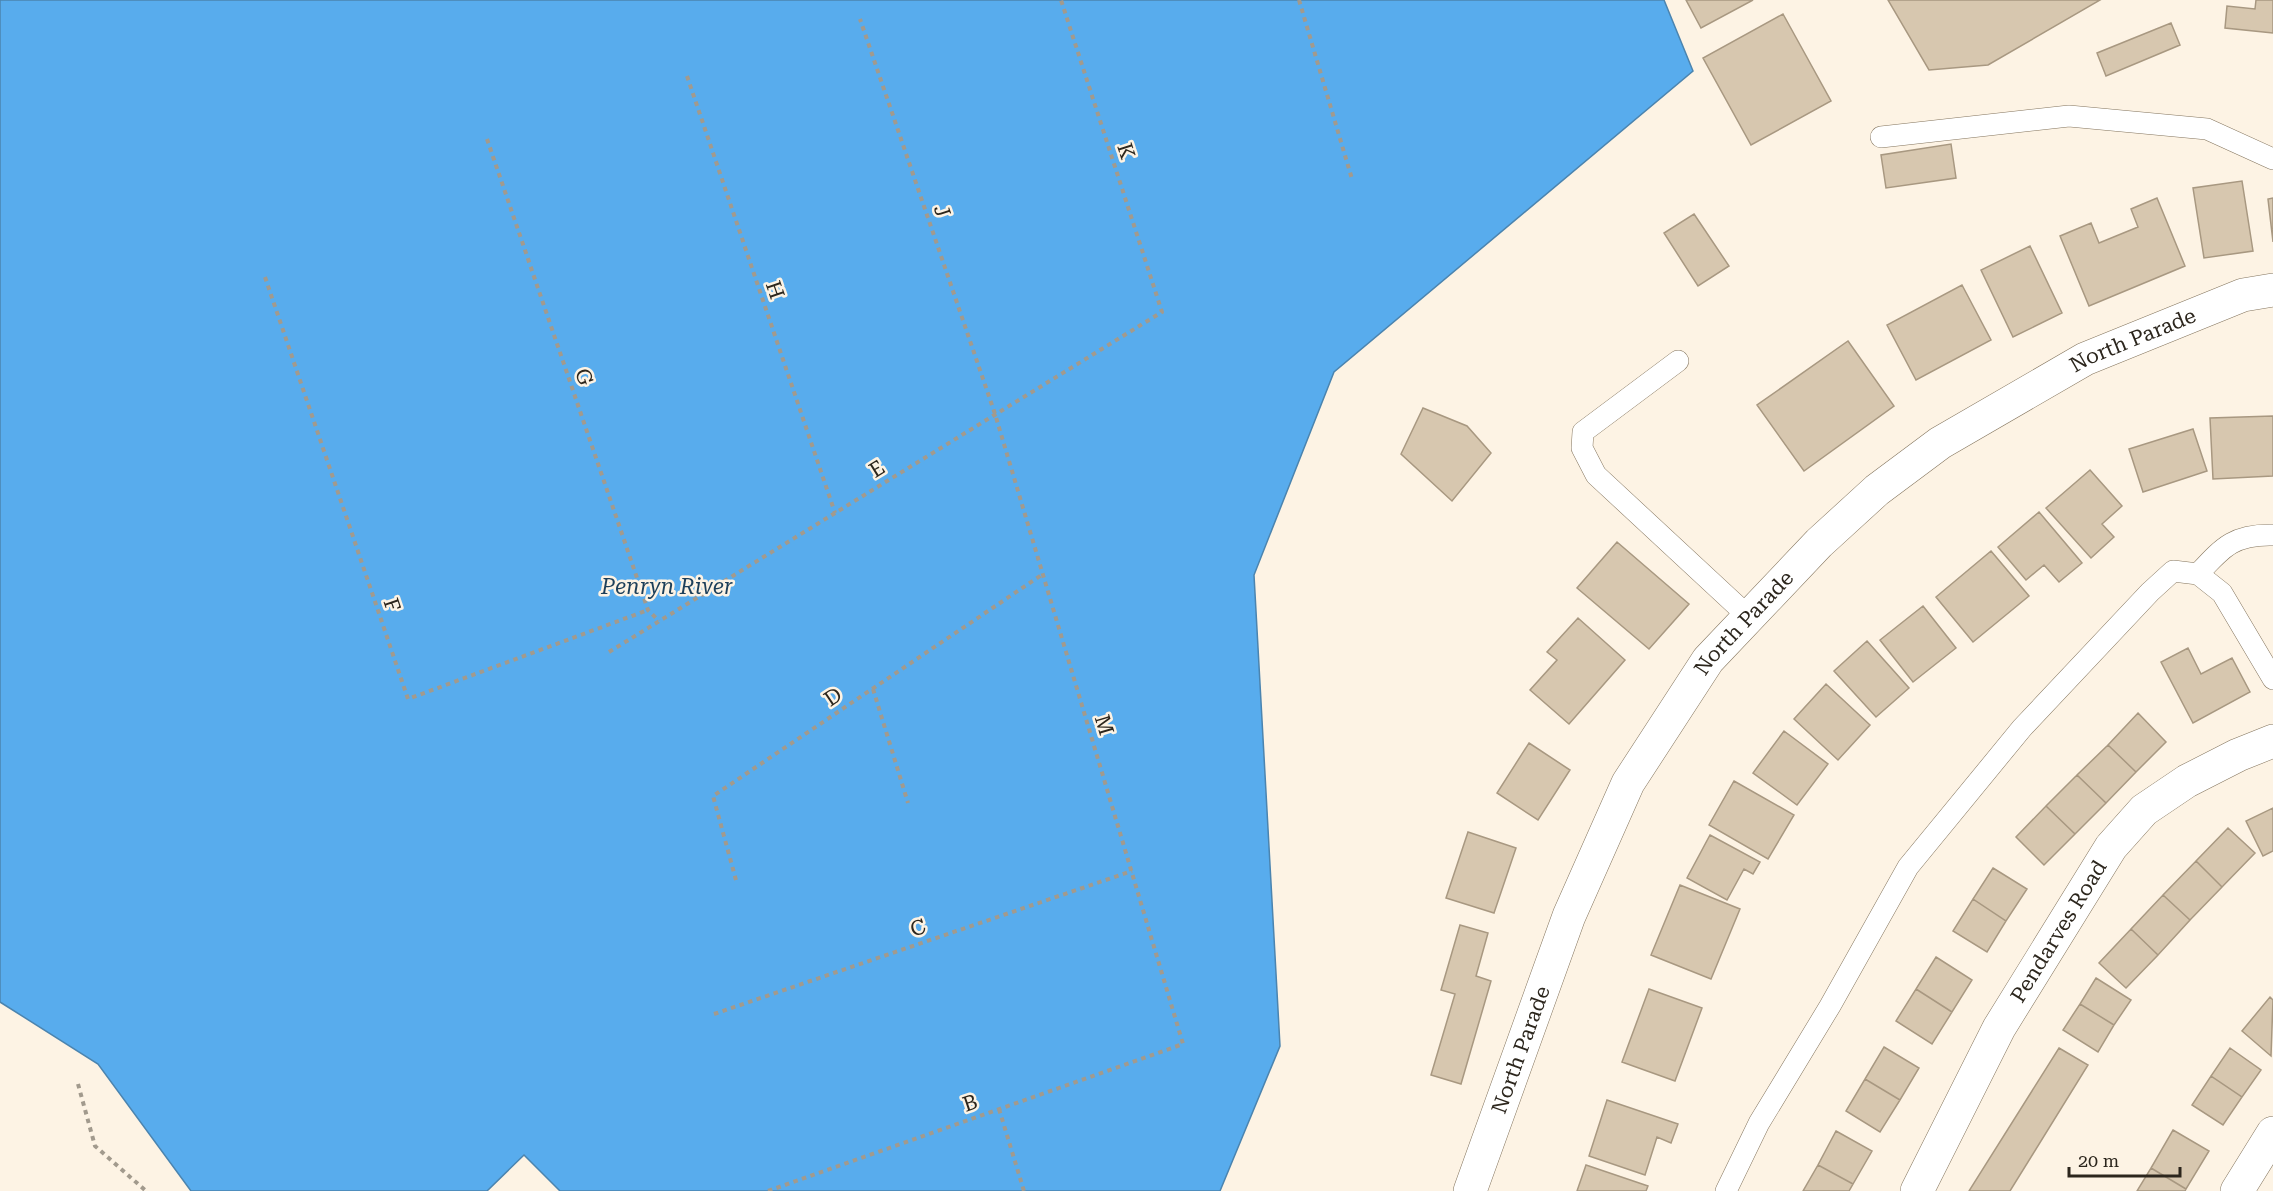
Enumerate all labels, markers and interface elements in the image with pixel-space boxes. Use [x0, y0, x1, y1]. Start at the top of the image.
street label: K [1112, 140, 1140, 162]
street label: J [929, 201, 955, 221]
street label: H [761, 278, 789, 302]
street label: North Parade [2065, 303, 2199, 377]
street label: G [570, 365, 598, 389]
street label: E [865, 455, 889, 483]
street label: North Parade [1689, 566, 1798, 680]
water label: Penryn River [600, 574, 733, 599]
street label: F [379, 595, 405, 615]
street label: D [820, 683, 846, 711]
street label: M [1090, 712, 1118, 738]
street label: Pendarves Road [2006, 856, 2112, 1007]
street label: C [907, 914, 929, 942]
street label: North Parade [1487, 983, 1555, 1117]
street label: B [959, 1089, 981, 1117]
scale bar [2069, 1140, 2180, 1178]
text: 20 m [2078, 1150, 2119, 1171]

